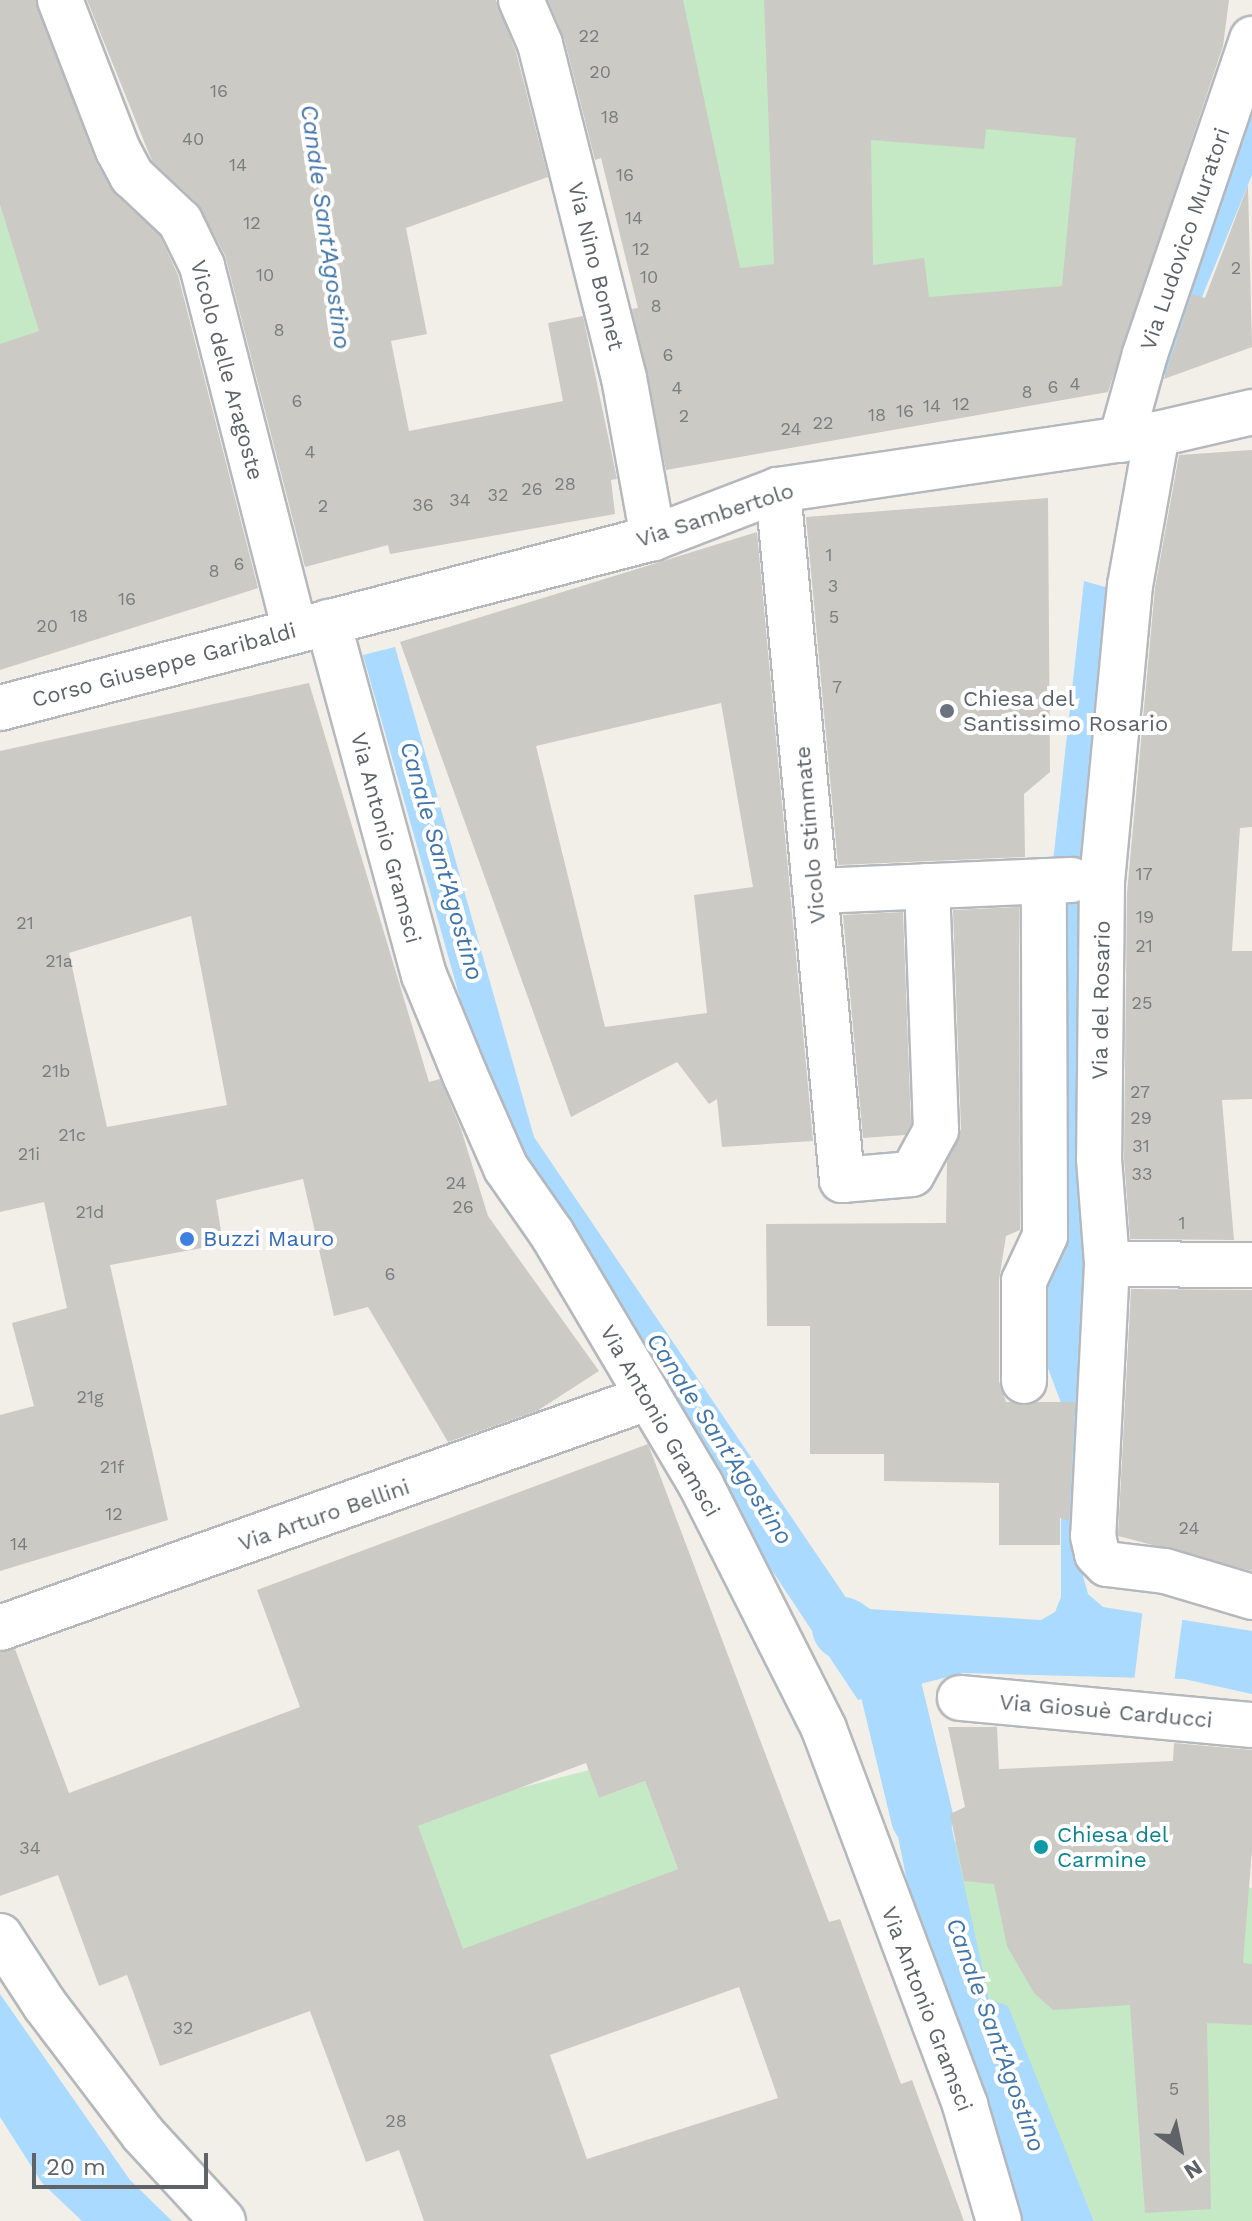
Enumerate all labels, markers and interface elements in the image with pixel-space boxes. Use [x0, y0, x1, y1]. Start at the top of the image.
house number: 22 [579, 25, 599, 47]
house number: 20 [589, 61, 611, 83]
house number: 16 [210, 80, 228, 102]
water label: Canale Sant'Agostino [294, 103, 356, 351]
house number: 18 [601, 106, 619, 128]
street label: Via Ludovico Muratori [1134, 124, 1236, 354]
house number: 40 [182, 128, 204, 150]
house number: 14 [229, 154, 247, 176]
house number: 16 [616, 164, 634, 186]
street label: Via Nino Bonnet [562, 179, 630, 353]
house number: 14 [625, 207, 643, 229]
house number: 12 [243, 212, 261, 234]
house number: 12 [632, 238, 650, 260]
street label: Vicolo delle Aragoste [185, 257, 269, 483]
house number: 2 [1231, 257, 1241, 279]
house number: 10 [256, 264, 274, 286]
house number: 10 [640, 266, 658, 288]
house number: 8 [650, 295, 662, 317]
house number: 8 [273, 319, 285, 341]
house number: 6 [663, 344, 673, 366]
house number: 4 [1070, 373, 1080, 395]
house number: 6 [1048, 376, 1058, 398]
house number: 4 [672, 377, 682, 399]
house number: 8 [1021, 381, 1033, 403]
house number: 6 [292, 390, 302, 412]
house number: 12 [952, 393, 970, 415]
house number: 14 [923, 395, 941, 417]
house number: 16 [896, 400, 914, 422]
house number: 18 [868, 404, 886, 426]
house number: 2 [679, 405, 689, 427]
house number: 22 [813, 412, 833, 434]
house number: 24 [781, 418, 801, 440]
house number: 4 [305, 441, 315, 463]
house number: 28 [554, 473, 576, 495]
street label: Via Sambertolo [633, 477, 797, 553]
house number: 26 [521, 478, 543, 500]
house number: 32 [488, 484, 508, 506]
house number: 34 [449, 489, 471, 511]
house number: 36 [412, 494, 434, 516]
house number: 2 [318, 495, 328, 517]
house number: 1 [825, 544, 833, 566]
house number: 6 [234, 553, 244, 575]
house number: 8 [208, 560, 220, 582]
house number: 3 [828, 575, 838, 597]
house number: 16 [118, 588, 136, 610]
house number: 18 [70, 605, 88, 627]
house number: 5 [829, 606, 839, 628]
house number: 20 [36, 615, 58, 637]
street label: Corso Giuseppe Garibaldi [29, 617, 299, 713]
house number: 7 [832, 676, 842, 698]
place label: Chiesa del Santissimo Rosario [963, 685, 1168, 736]
marker: Chiesa del Santissimo Rosario [938, 702, 956, 720]
street label: Via Antonio Gramsci [345, 729, 427, 947]
water label: Canale Sant'Agostino [393, 738, 489, 984]
street label: Vicolo Stimmate [789, 745, 831, 925]
house number: 17 [1135, 863, 1153, 885]
house number: 19 [1136, 906, 1154, 928]
house number: 21 [16, 912, 34, 934]
street label: Via del Rosario [1086, 920, 1116, 1080]
house number: 21 [1135, 935, 1153, 957]
house number: 21a [45, 950, 73, 972]
house number: 25 [1132, 992, 1152, 1014]
house number: 21b [42, 1060, 70, 1082]
house number: 27 [1130, 1081, 1150, 1103]
house number: 29 [1130, 1107, 1152, 1129]
house number: 21c [58, 1124, 86, 1146]
house number: 31 [1132, 1135, 1150, 1157]
house number: 21i [18, 1143, 40, 1165]
house number: 33 [1132, 1163, 1152, 1185]
house number: 24 [446, 1172, 466, 1194]
house number: 26 [452, 1196, 474, 1218]
house number: 21d [76, 1201, 104, 1223]
house number: 1 [1178, 1212, 1186, 1234]
place label: Buzzi Mauro [203, 1226, 334, 1252]
marker: Buzzi Mauro [178, 1230, 196, 1248]
house number: 6 [385, 1263, 395, 1285]
street label: Via Antonio Gramsci [594, 1320, 726, 1522]
water label: Canale Sant'Agostino [640, 1328, 798, 1550]
house number: 21g [76, 1386, 104, 1408]
house number: 21f [100, 1456, 124, 1478]
street label: Via Arturo Bellini [234, 1473, 414, 1557]
house number: 12 [105, 1503, 123, 1525]
house number: 24 [1179, 1517, 1199, 1539]
house number: 14 [10, 1533, 28, 1555]
street label: Via Giosuè Carducci [998, 1689, 1214, 1733]
place label: Chiesa del Carmine [1057, 1821, 1169, 1872]
house number: 34 [19, 1837, 41, 1859]
marker: Chiesa del Carmine [1032, 1838, 1050, 1856]
street label: Via Antonio Gramsci [876, 1902, 978, 2116]
water label: Canale Sant'Agostino [939, 1914, 1051, 2156]
house number: 32 [173, 2017, 193, 2039]
house number: 5 [1169, 2078, 1179, 2100]
north arrow [1140, 2109, 1220, 2189]
house number: 28 [385, 2110, 407, 2132]
scale bar [36, 2137, 212, 2187]
text: 20 m [46, 2153, 106, 2181]
text: N [1180, 2155, 1207, 2184]

